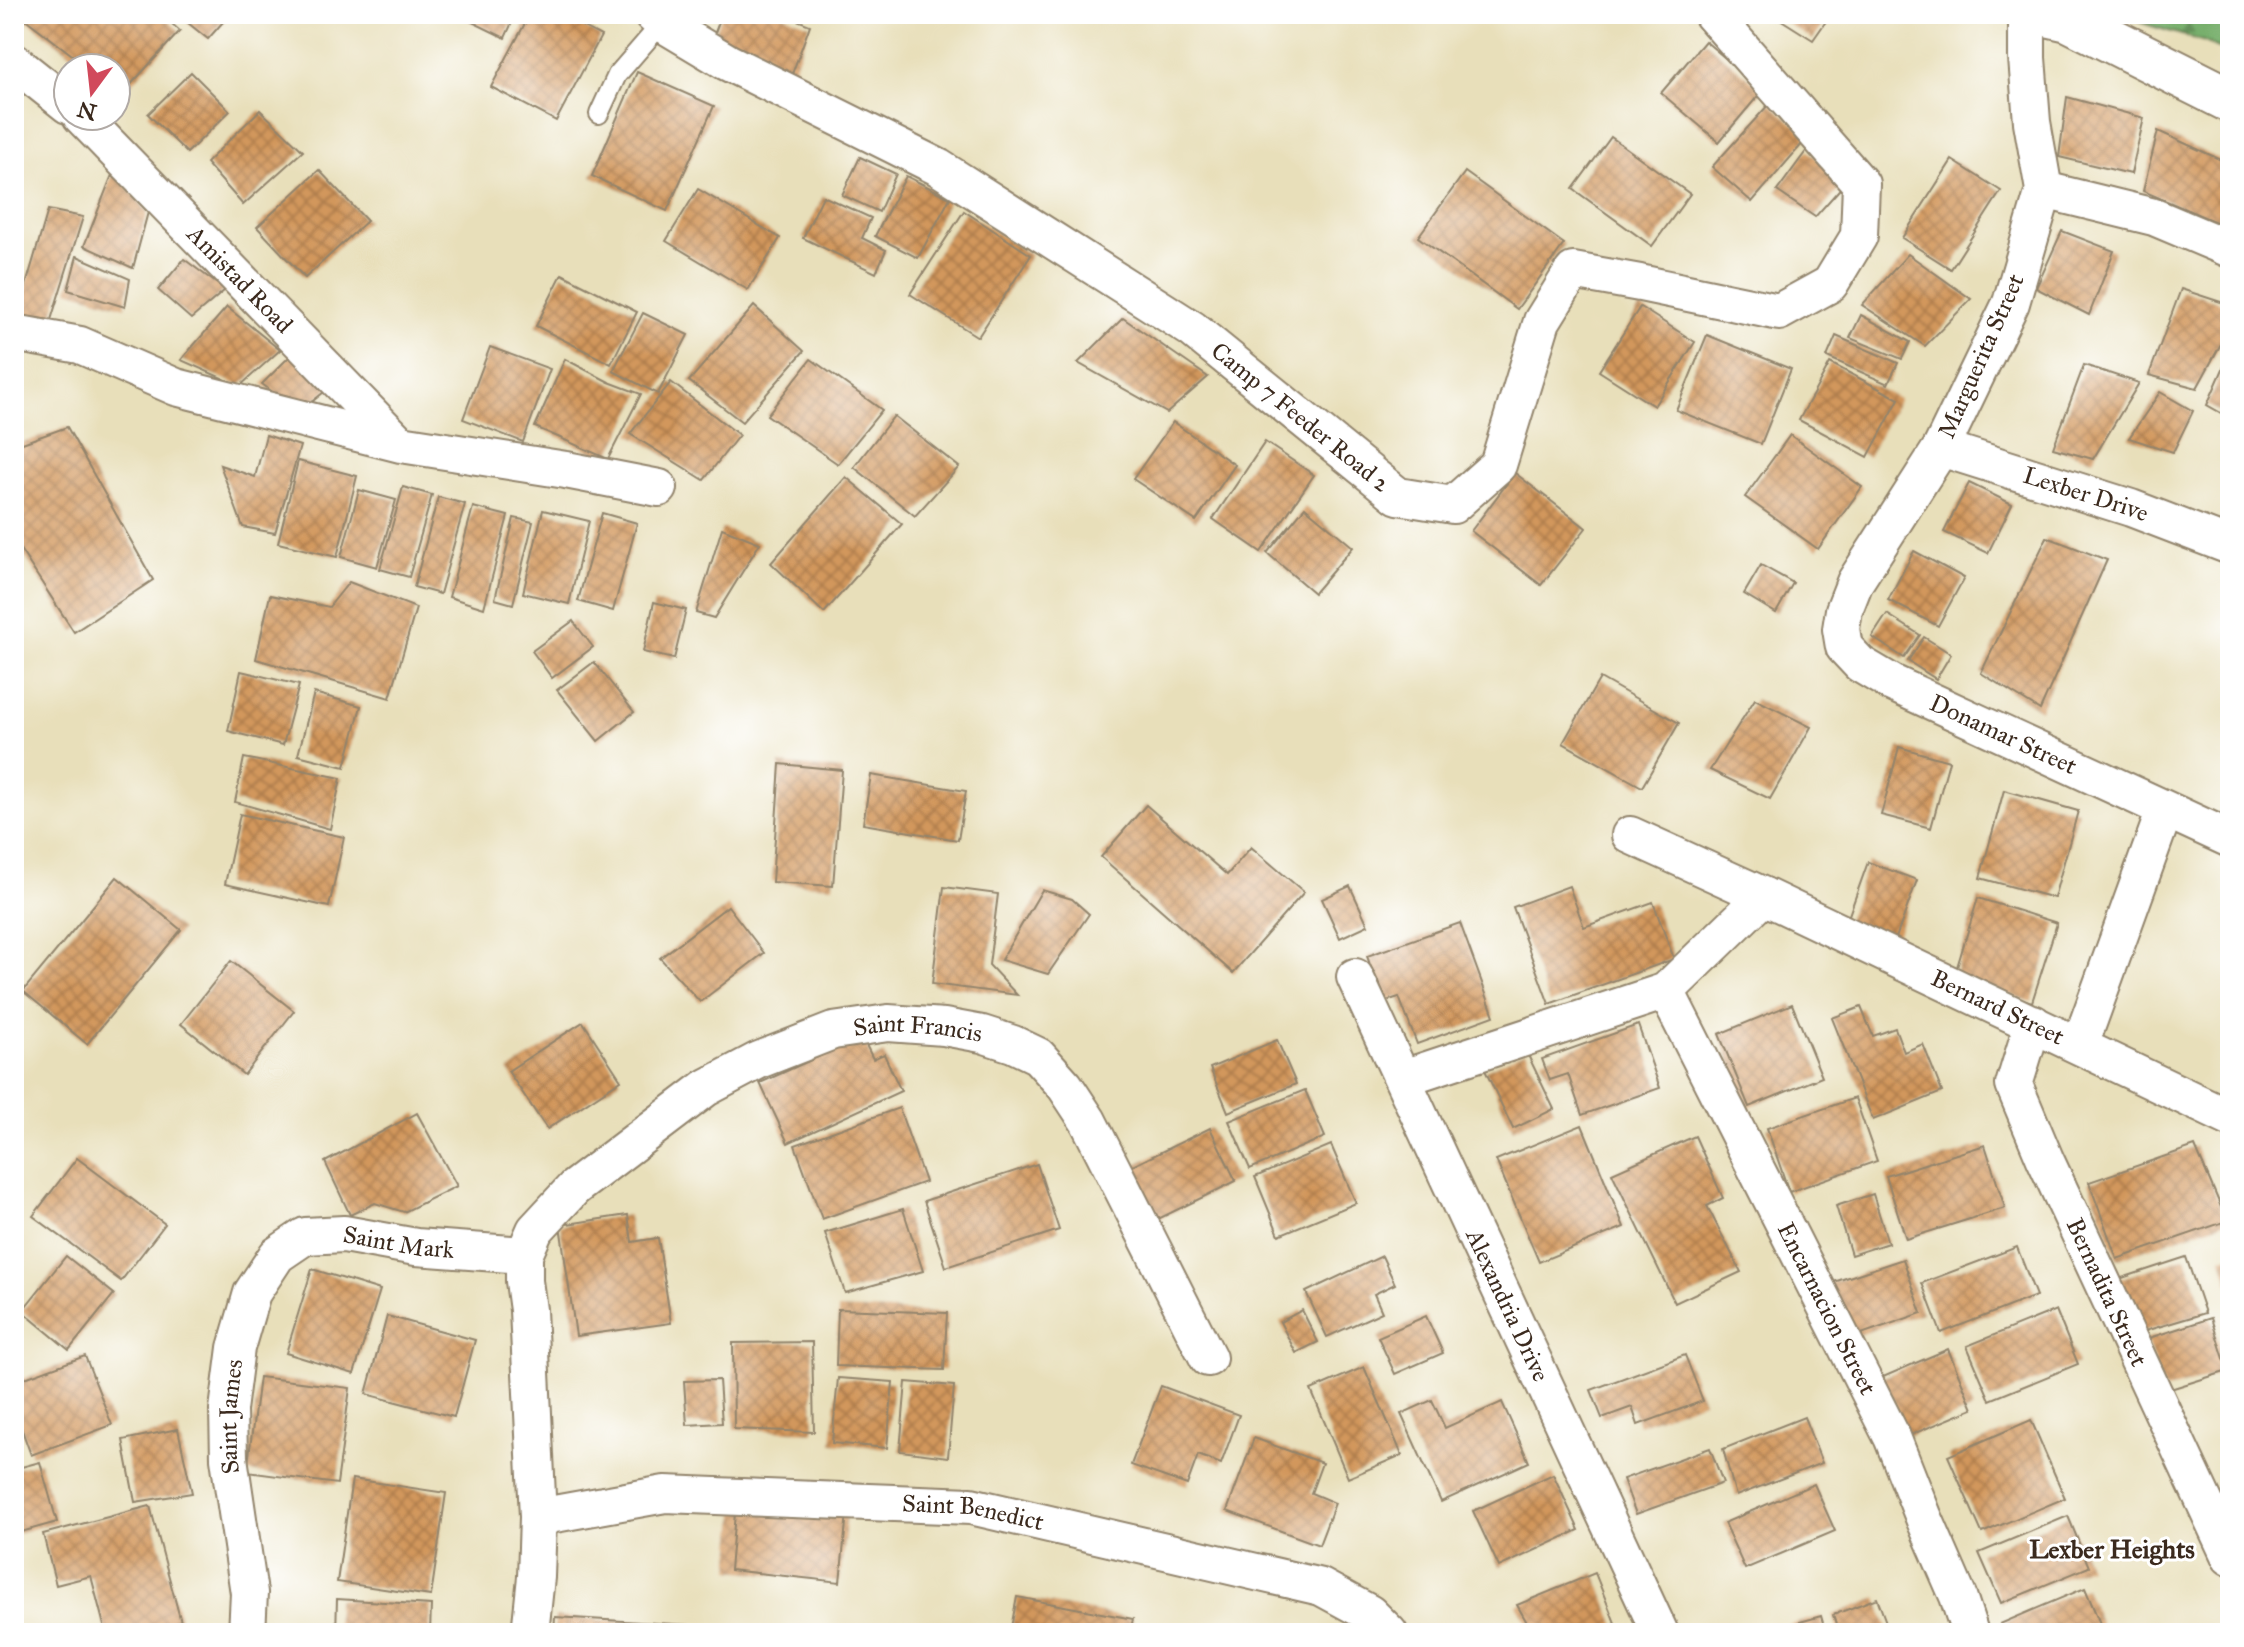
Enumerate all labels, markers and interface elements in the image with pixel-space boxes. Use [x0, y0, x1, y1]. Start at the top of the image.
north arrow [52, 52, 132, 132]
text: N [74, 95, 99, 126]
street label: Amistad Road [180, 219, 299, 340]
street label: Marguerita Street [1931, 269, 2031, 443]
street label: Camp 7 Feeder Road 2 [1205, 336, 1396, 498]
street label: Lexber Drive [2020, 460, 2153, 528]
street label: Donamar Street [1925, 688, 2082, 781]
street label: Bernard Street [1926, 963, 2069, 1052]
street label: Saint Francis [851, 1008, 985, 1049]
street label: Bernadita Street [2060, 1213, 2154, 1372]
street label: Encarnacion Street [1771, 1217, 1883, 1400]
street label: Saint Mark [341, 1219, 456, 1265]
street label: Alexandria Drive [1459, 1223, 1556, 1386]
street label: Saint James [213, 1357, 249, 1476]
street label: Saint Benedict [902, 1488, 1047, 1537]
district label: Lexber Heights [2029, 1533, 2195, 1566]

